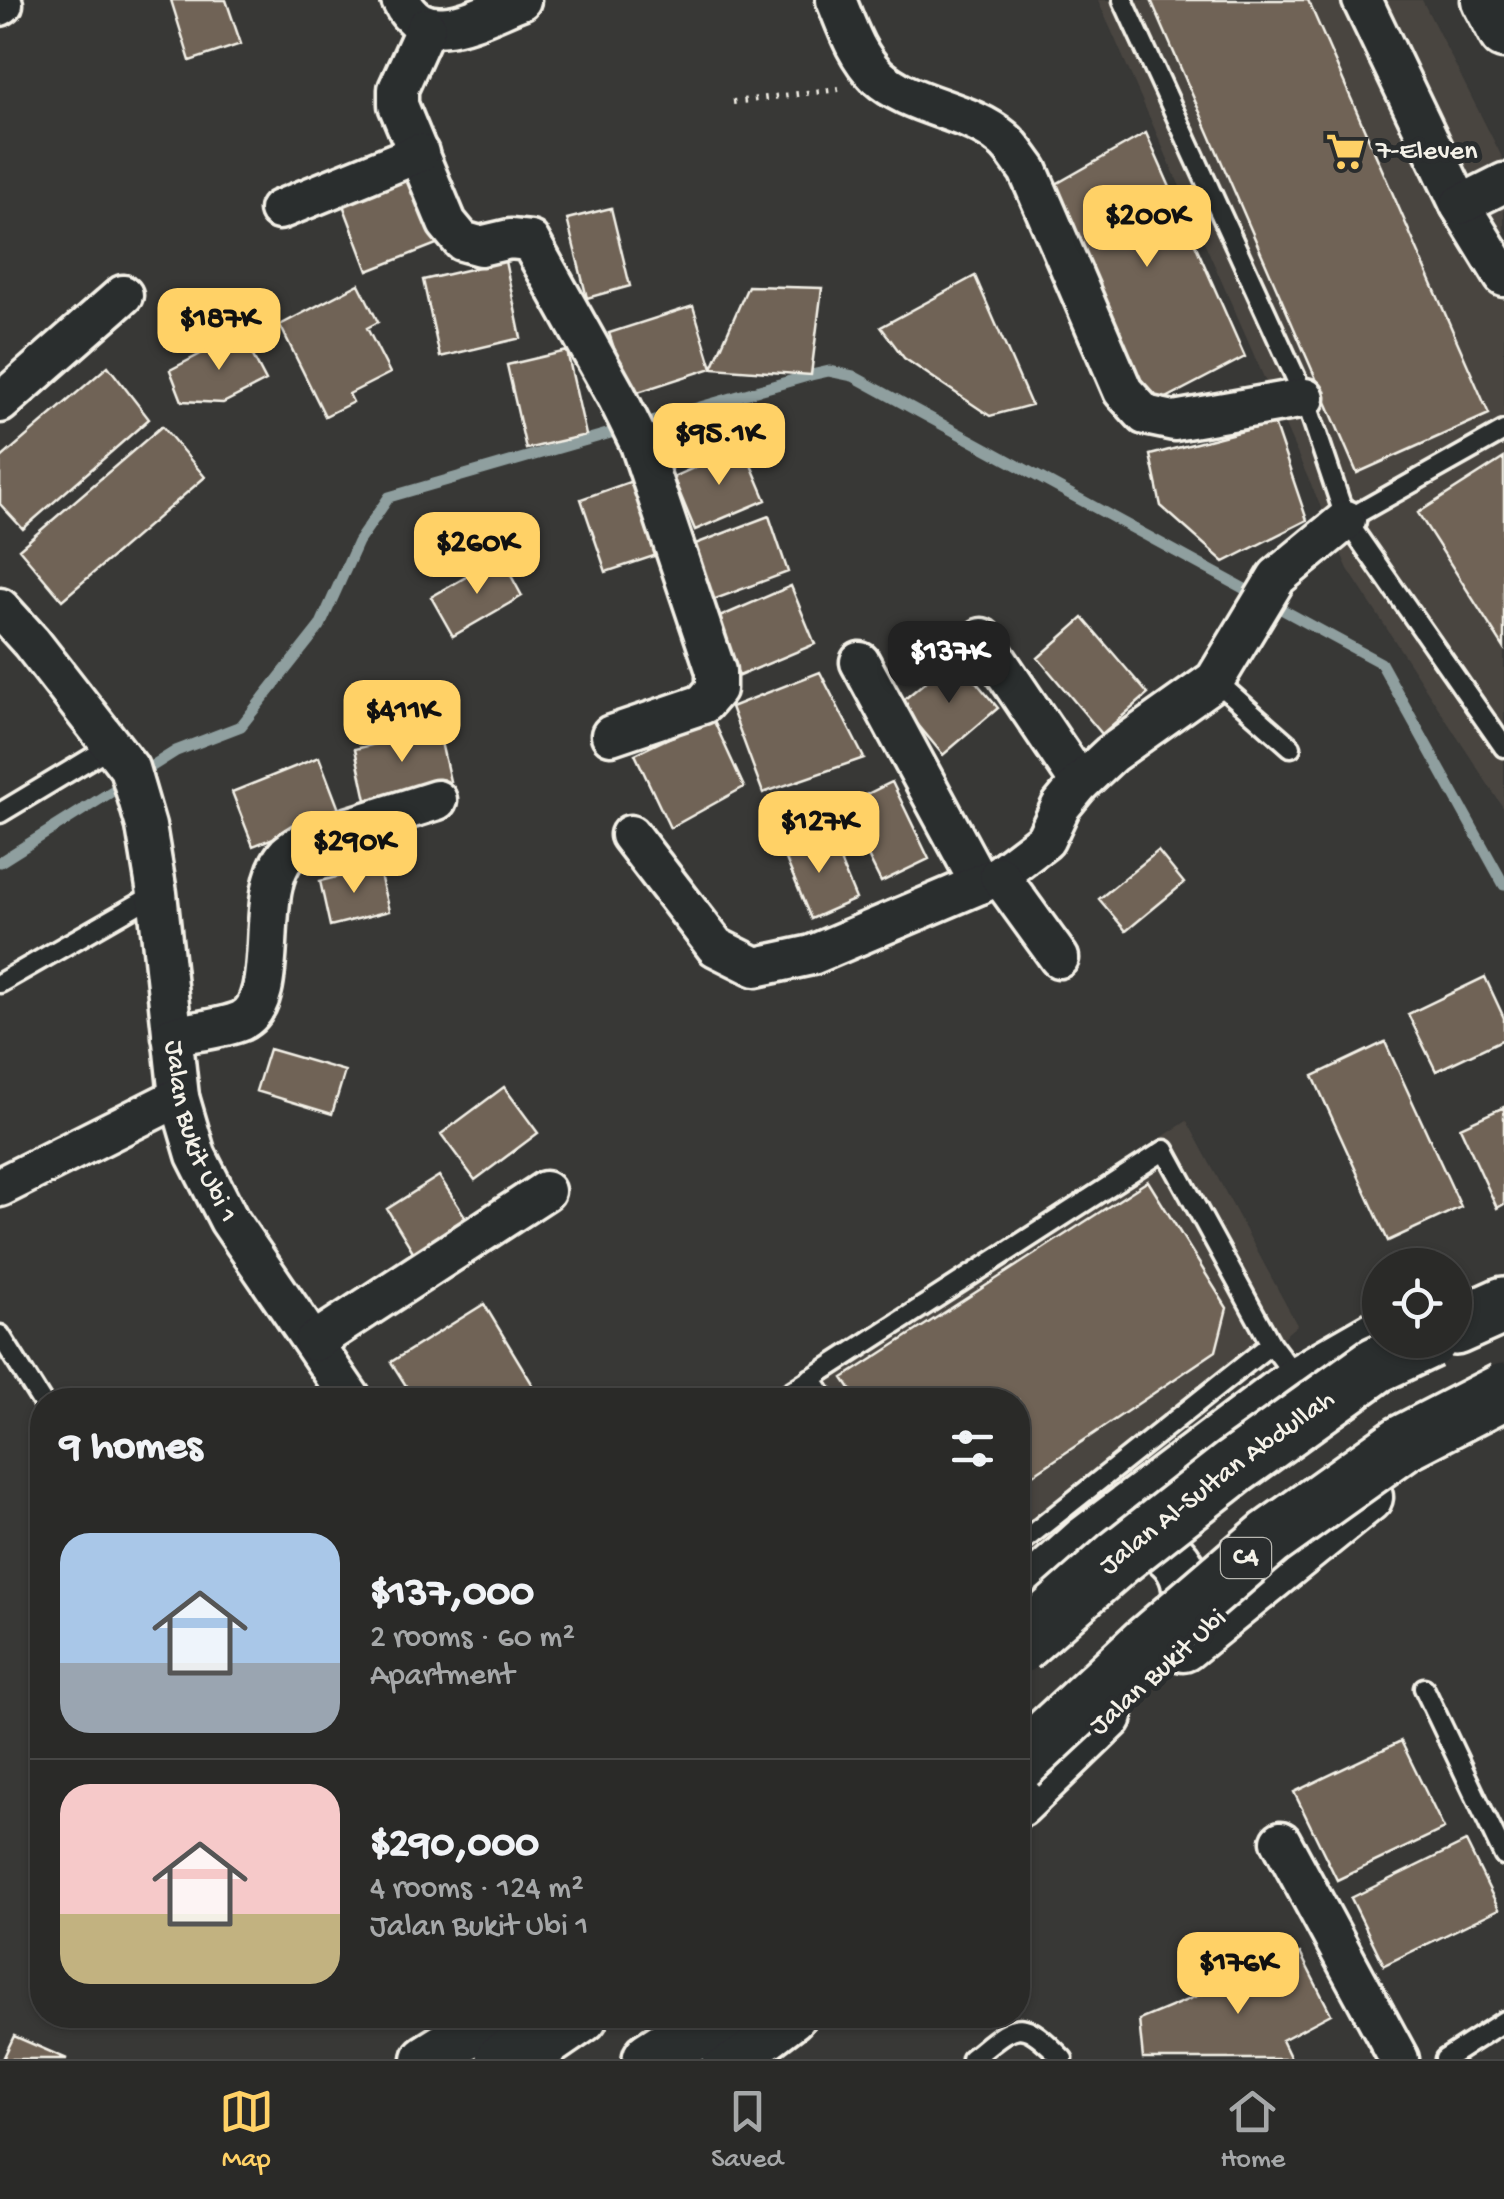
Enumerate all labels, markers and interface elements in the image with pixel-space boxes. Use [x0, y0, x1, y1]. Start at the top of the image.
supermarket icon: 7-Eleven [1325, 131, 1367, 173]
place label: 7-Eleven [1375, 136, 1478, 169]
pin: $200K [1077, 185, 1217, 270]
text: $200K [1105, 198, 1189, 236]
pin: $187K [149, 288, 289, 373]
text: $187K [179, 301, 259, 339]
pin: $95.1K [638, 403, 800, 488]
text: $95.1K [675, 416, 763, 454]
pin: $260K [407, 512, 547, 597]
text: $260K [436, 525, 518, 563]
pin: $137K [879, 621, 1019, 706]
text: $137K [910, 634, 988, 672]
pin: $411K [332, 680, 472, 765]
text: $411K [366, 693, 438, 731]
pin: $127K [749, 791, 889, 876]
text: $127K [780, 804, 858, 842]
pin: $290K [284, 811, 424, 896]
text: $290K [313, 824, 395, 862]
street label: Jalan Bukit Ubi 1 [157, 1039, 244, 1228]
map controls [1362, 1248, 1472, 1358]
button: locate [1362, 1248, 1472, 1358]
street label: Jalan Al-Sultan Abdullah [1093, 1383, 1342, 1583]
icon: filters [945, 1421, 1000, 1476]
text: 9 homes [60, 1424, 202, 1473]
road number: C4 [1221, 1538, 1271, 1578]
text: $137,000 [370, 1571, 534, 1620]
icon: home [140, 1573, 260, 1693]
street label: Jalan Bukit Ubi [1084, 1603, 1234, 1743]
text: 2 rooms · 60 m² [370, 1620, 575, 1658]
text: Apartment [370, 1658, 514, 1696]
text: $290,000 [370, 1822, 539, 1871]
icon: home [140, 1824, 260, 1944]
text: 4 rooms · 124 m² [370, 1871, 584, 1909]
text: Jalan Bukit Ubi 1 [370, 1909, 588, 1947]
pin: $176K [1168, 1932, 1308, 2017]
text: $176K [1199, 1945, 1277, 1983]
tab: Map [219, 2084, 274, 2177]
tab: Saved [711, 2084, 783, 2177]
tab: Home [1220, 2084, 1285, 2177]

